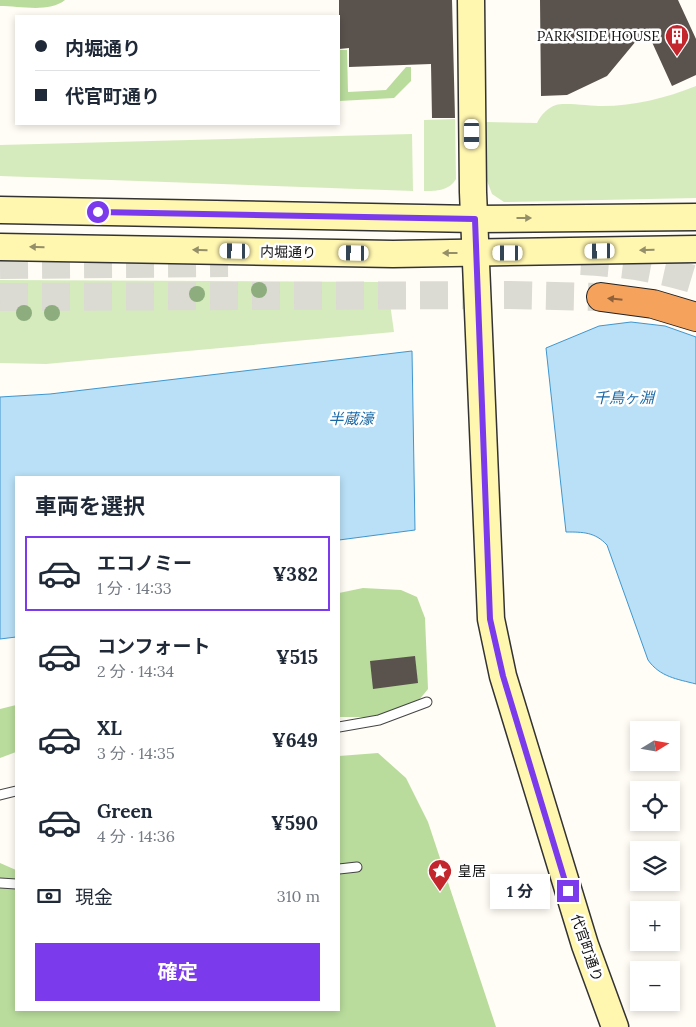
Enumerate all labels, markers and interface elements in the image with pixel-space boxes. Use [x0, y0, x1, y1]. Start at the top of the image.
building icon: PARK SIDE HOUSE [664, 23, 690, 57]
place label: PARK SIDE HOUSE [537, 27, 660, 45]
text: 内堀通り [65, 36, 141, 60]
text: 代官町通り [65, 84, 160, 108]
car [464, 119, 479, 149]
route start [87, 201, 109, 223]
one-way arrow [516, 214, 532, 222]
one-way arrow [29, 243, 45, 251]
car [219, 243, 250, 259]
street label: 内堀通り [260, 243, 316, 261]
car [584, 243, 615, 259]
car [338, 245, 369, 261]
one-way arrow [192, 246, 208, 254]
car [493, 246, 523, 261]
one-way arrow [639, 246, 655, 254]
one-way arrow [442, 249, 458, 257]
one-way arrow [607, 294, 623, 302]
water label: 千鳥ヶ淵 [594, 388, 656, 407]
water label: 半蔵濠 [328, 409, 376, 428]
text: 車両を選択 [35, 492, 145, 520]
icon: car [37, 551, 82, 596]
text: エコノミー [97, 551, 192, 575]
text: ¥382 [273, 562, 318, 586]
text: 1 分 · 14:33 [97, 578, 172, 598]
icon: car [37, 634, 82, 679]
text: コンフォート [97, 634, 210, 658]
text: ¥515 [276, 645, 318, 669]
text: 2 分 · 14:34 [97, 661, 174, 681]
text: XL [97, 716, 122, 740]
icon: car [37, 717, 82, 762]
north arrow [630, 721, 680, 771]
map controls [630, 721, 680, 1011]
text: ¥649 [272, 728, 318, 752]
text: 3 分 · 14:35 [97, 743, 175, 763]
button: locate [630, 781, 680, 831]
text: Green [97, 799, 153, 823]
icon: car [37, 800, 82, 845]
text: ¥590 [271, 811, 318, 835]
text: 4 分 · 14:36 [97, 826, 175, 846]
button: layers [630, 841, 680, 891]
place icon: 皇居 [427, 858, 453, 892]
place label: 皇居 [458, 862, 486, 880]
callout: 1 分 [490, 874, 550, 908]
route end [557, 880, 579, 902]
text: 1 分 [507, 881, 533, 901]
icon: cash [35, 882, 63, 910]
text: 現金 [75, 885, 113, 909]
text: 310 m [277, 886, 320, 906]
button: + [630, 901, 680, 951]
street label: 代官町通り [567, 912, 607, 984]
button: 確定 [35, 943, 320, 1001]
button: − [630, 961, 680, 1011]

